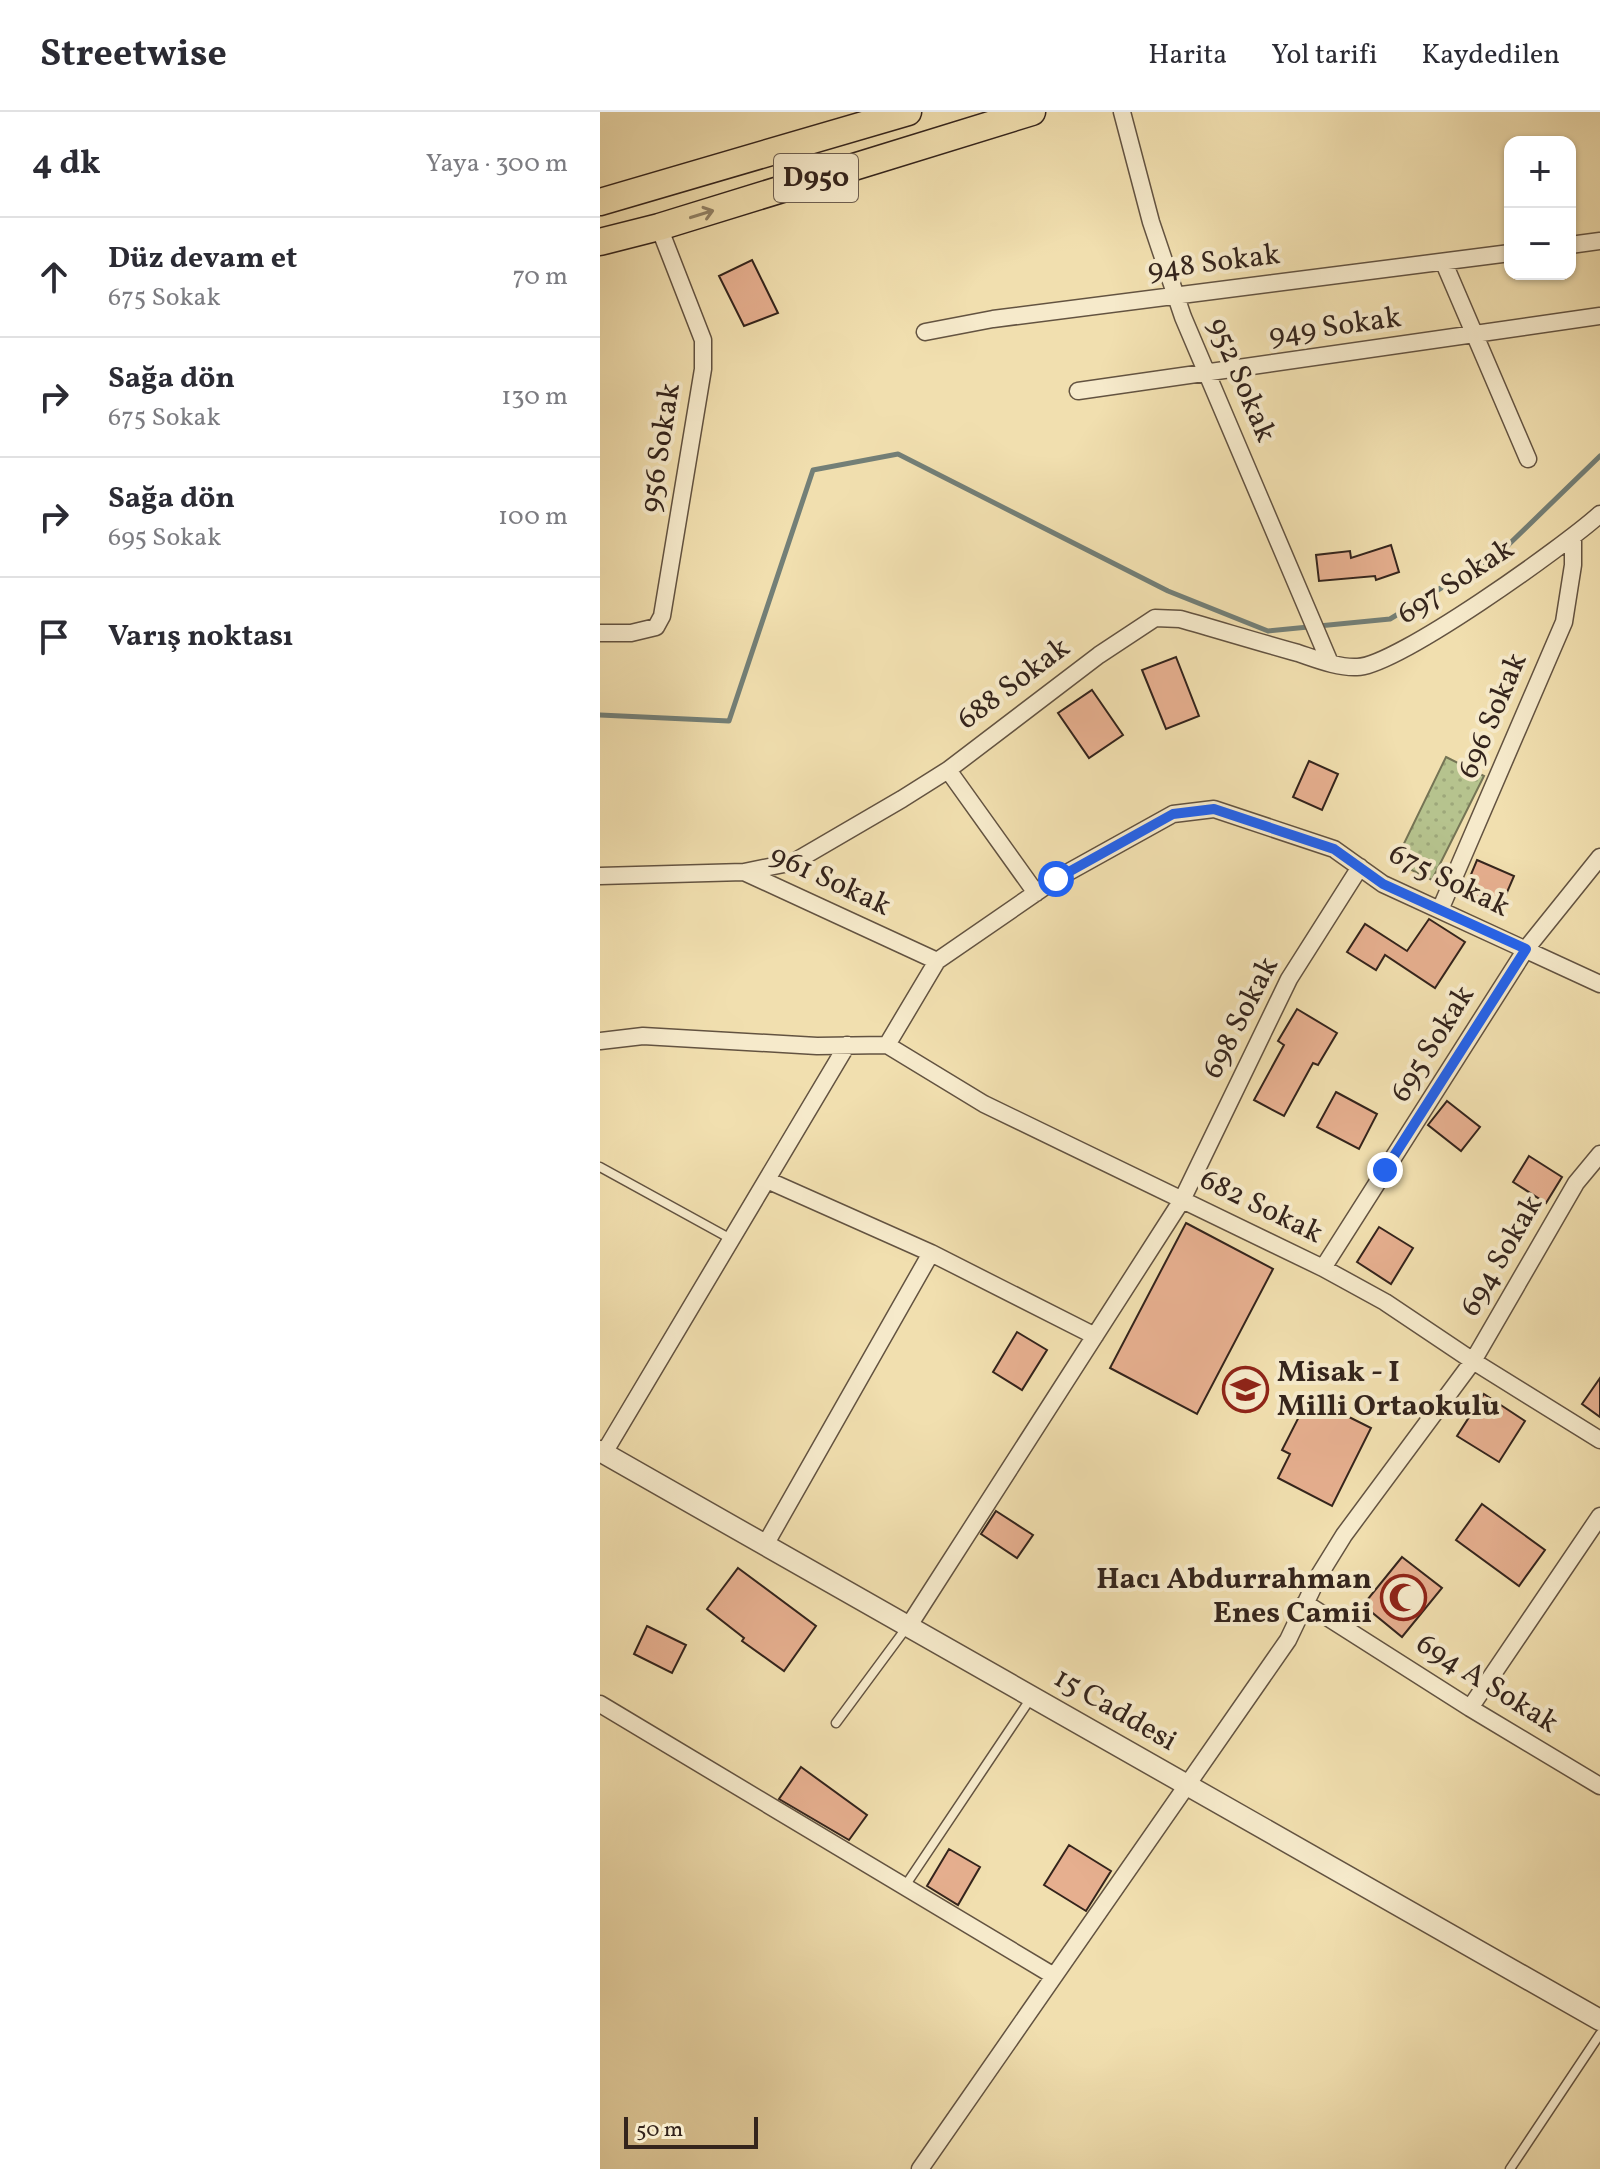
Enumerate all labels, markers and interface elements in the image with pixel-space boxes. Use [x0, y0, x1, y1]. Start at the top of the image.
text: Streetwise [40, 29, 227, 82]
text: Harita [1148, 36, 1227, 75]
text: Yol tarifi [1271, 36, 1377, 75]
text: Kaydedilen [1421, 36, 1560, 75]
map controls [1504, 136, 1576, 280]
button: + [1504, 136, 1576, 208]
text: 4 dk [32, 141, 101, 188]
text: Yaya · 300 m [426, 146, 568, 182]
road number: D950 [774, 154, 858, 202]
one-way arrow [689, 205, 714, 220]
button: − [1504, 208, 1576, 280]
street label: 948 Sokak [1145, 234, 1283, 292]
text: Düz devam et [108, 238, 297, 280]
icon: ahead [32, 255, 76, 299]
text: 70 m [513, 259, 568, 295]
text: 675 Sokak [108, 280, 221, 316]
street label: 949 Sokak [1266, 297, 1404, 357]
street label: 952 Sokak [1196, 311, 1286, 449]
text: Sağa dön [108, 358, 235, 400]
icon: right [32, 375, 76, 419]
text: 130 m [501, 379, 568, 415]
street label: 956 Sokak [630, 380, 692, 516]
text: 675 Sokak [108, 400, 221, 436]
text: Sağa dön [108, 478, 235, 520]
icon: right [32, 495, 76, 539]
text: 100 m [498, 499, 568, 535]
text: 695 Sokak [108, 520, 221, 556]
street label: 697 Sokak [1390, 529, 1522, 635]
icon: arrive [32, 615, 76, 659]
text: Varış noktası [108, 616, 293, 658]
street label: 688 Sokak [949, 628, 1079, 740]
street label: 696 Sokak [1448, 647, 1538, 785]
street label: 675 Sokak [1381, 834, 1517, 928]
street label: 961 Sokak [762, 835, 898, 927]
route start [1038, 861, 1074, 897]
street label: 698 Sokak [1192, 950, 1290, 1086]
street label: 695 Sokak [1381, 977, 1485, 1111]
route end [1367, 1152, 1403, 1188]
street label: 682 Sokak [1192, 1159, 1330, 1255]
street label: 694 Sokak [1450, 1188, 1554, 1324]
place label: Misak - I Milli Ortaokulu [1277, 1352, 1500, 1428]
school or university icon: Misak - I Milli Ortaokulu [1222, 1366, 1270, 1414]
place label: Hacı Abdurrahman Enes Camii [1096, 1559, 1372, 1635]
mosque icon: Hacı Abdurrahman Enes Camii [1379, 1573, 1427, 1621]
street label: 694 A Sokak [1408, 1624, 1566, 1744]
street label: 15 Caddesi [1045, 1658, 1185, 1762]
scale bar [624, 2113, 758, 2149]
text: 50 m [636, 2115, 683, 2146]

